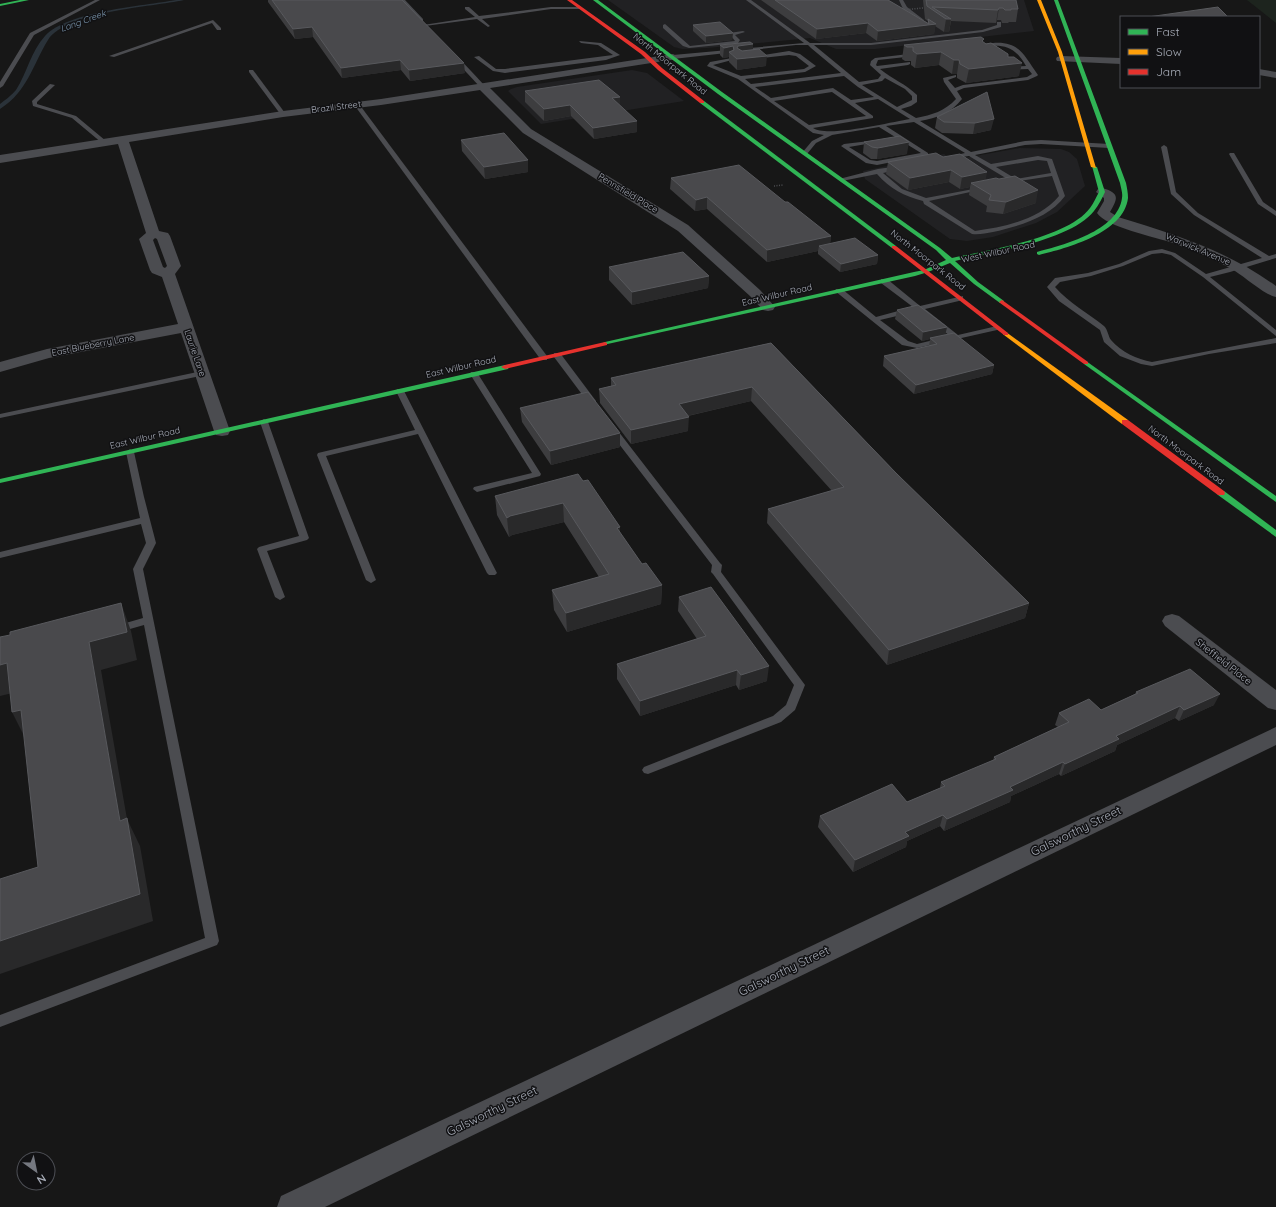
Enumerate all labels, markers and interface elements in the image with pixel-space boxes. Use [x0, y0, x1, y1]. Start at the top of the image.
water label: Lang Creek [59, 7, 108, 34]
legend [1120, 16, 1260, 88]
text: Fast [1156, 24, 1180, 39]
street label: North Moorpark Road [631, 30, 709, 97]
text: Slow [1156, 44, 1182, 59]
text: Jam [1156, 64, 1181, 79]
street label: Brazil Street [310, 98, 361, 115]
street label: Pennsfield Place [596, 170, 660, 215]
street label: North Moorpark Road [889, 227, 968, 292]
street label: Warwick Avenue [1164, 230, 1232, 267]
street label: West Wilbur Road [960, 238, 1036, 265]
street label: East Wilbur Road [741, 281, 813, 308]
street label: Laurie Lane [182, 328, 209, 378]
street label: East Blueberry Lane [51, 331, 135, 358]
street label: East Wilbur Road [425, 353, 497, 380]
street label: North Moorpark Road [1146, 423, 1226, 487]
street label: East Wilbur Road [109, 424, 181, 451]
street label: Sheffield Place [1193, 635, 1255, 688]
street label: Galsworthy Street [1028, 802, 1123, 859]
street label: Galsworthy Street [736, 942, 831, 999]
street label: Galsworthy Street [444, 1082, 539, 1139]
north arrow [16, 1151, 56, 1191]
text: N [34, 1171, 49, 1187]

